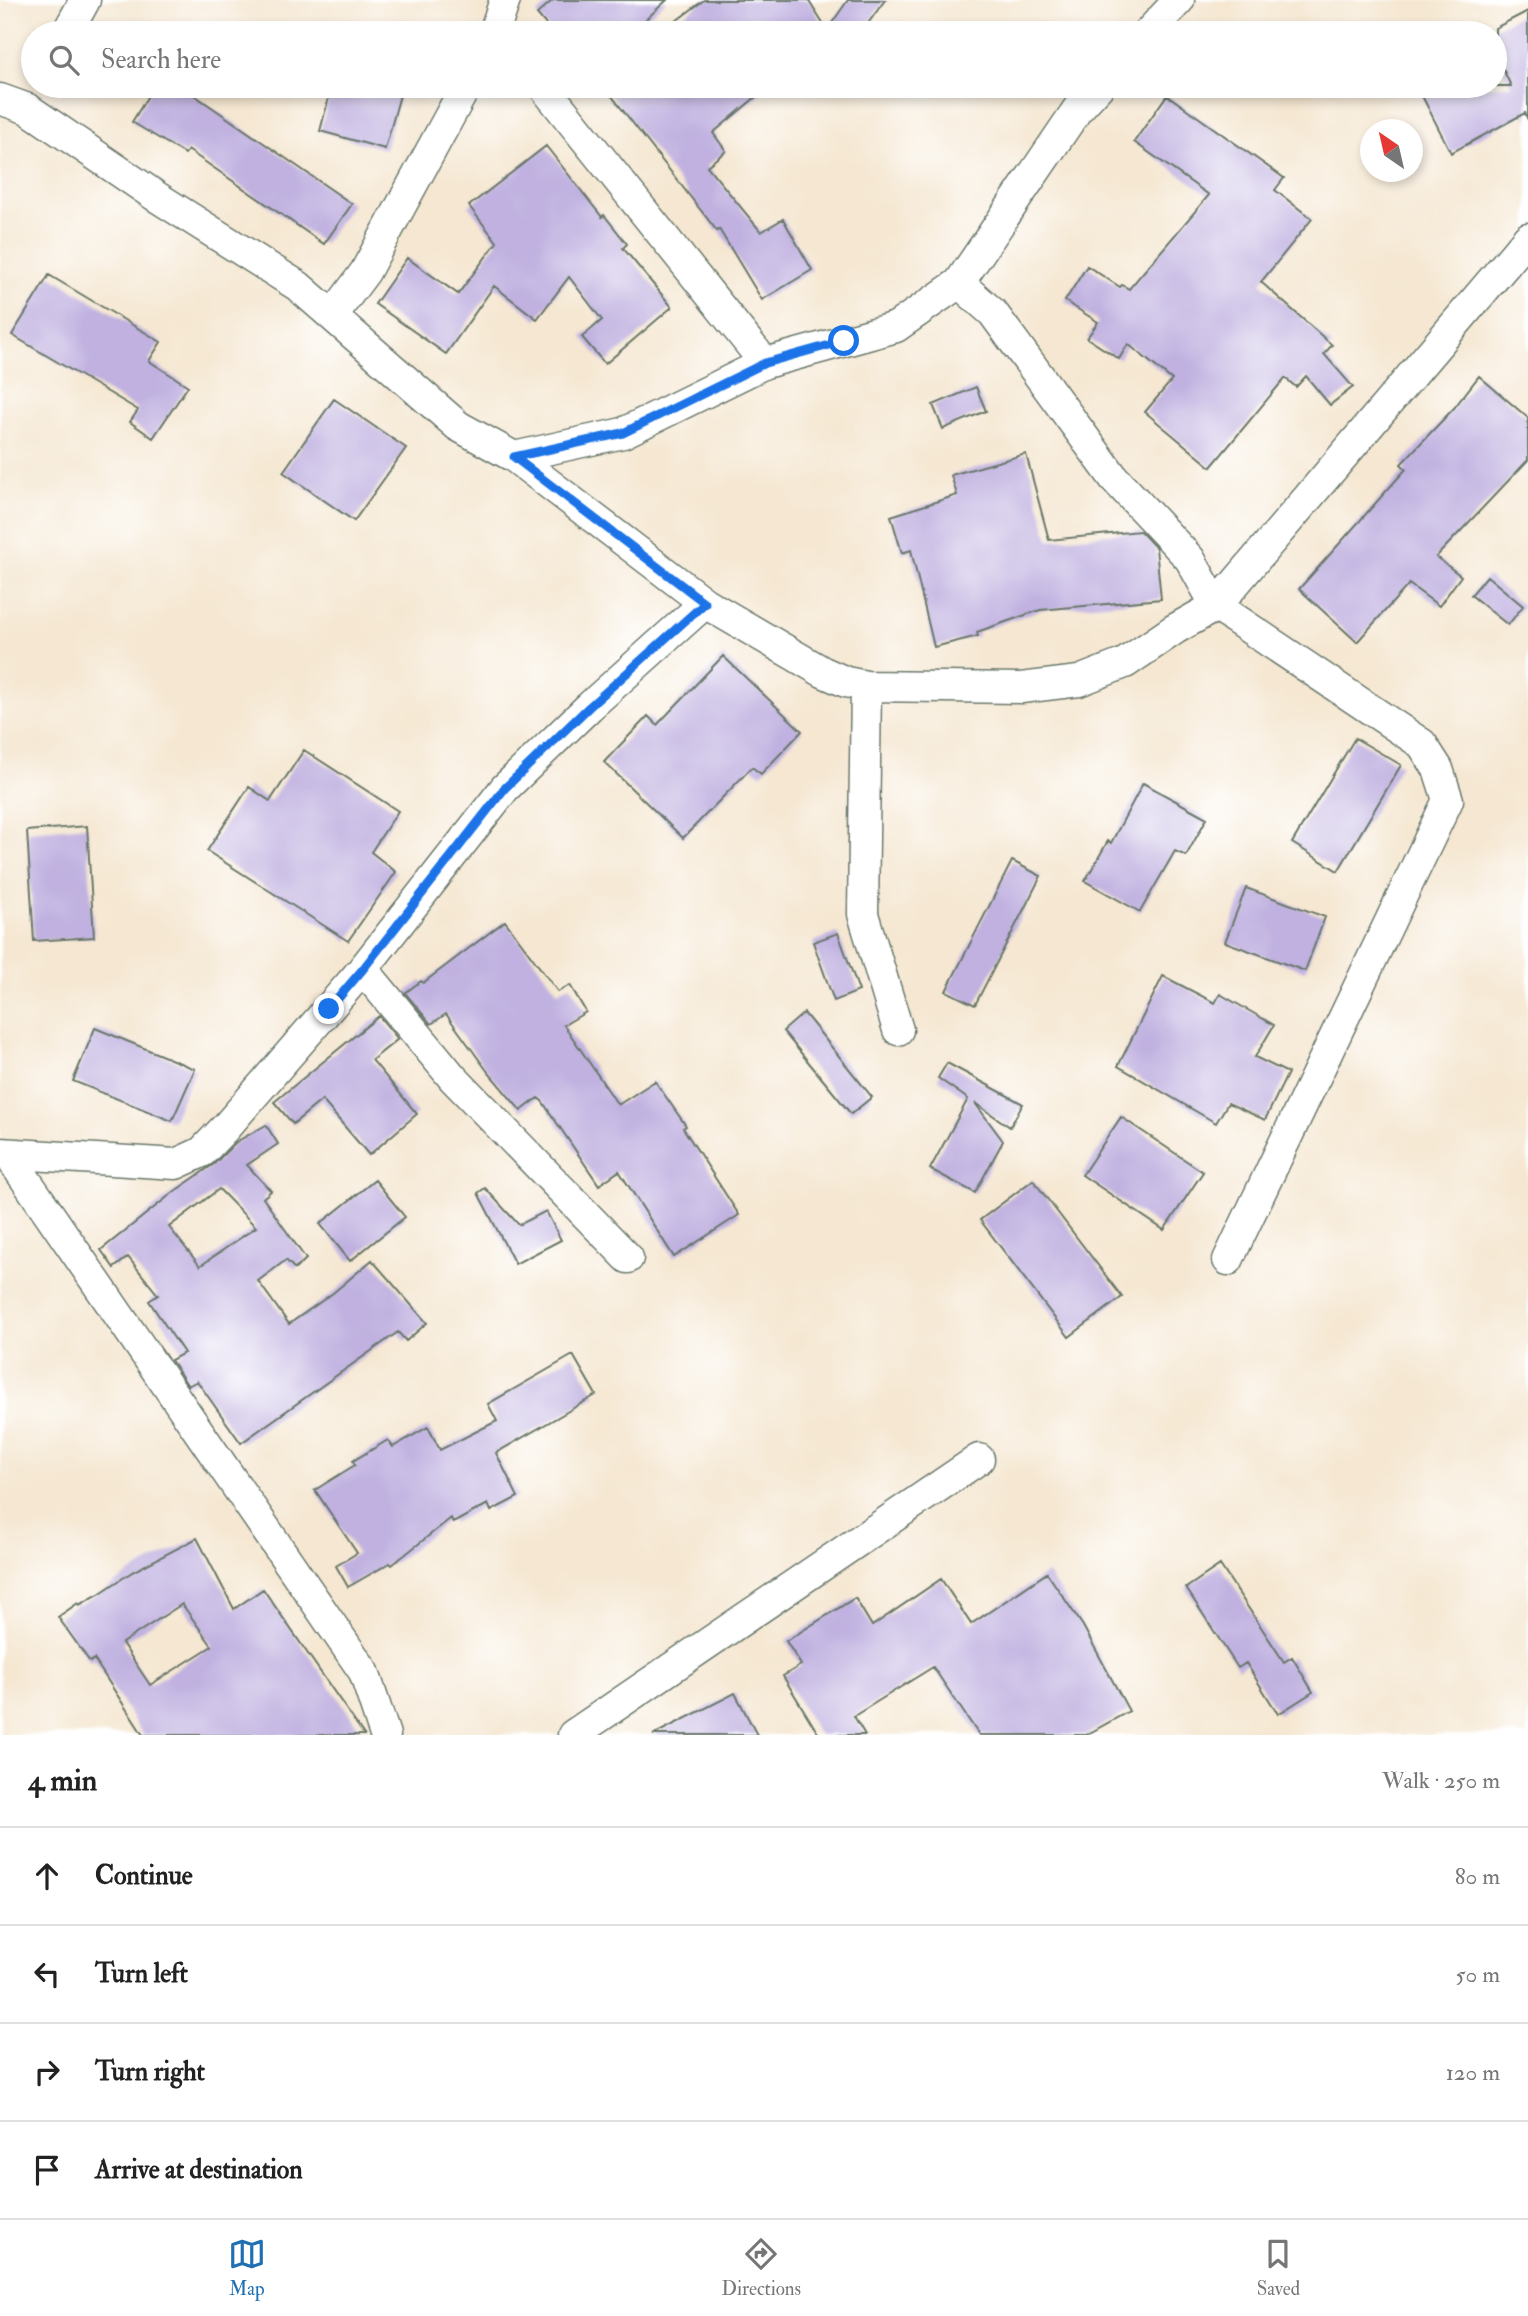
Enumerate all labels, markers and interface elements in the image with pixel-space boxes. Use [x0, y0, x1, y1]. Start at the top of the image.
search box [21, 21, 1507, 98]
icon: search [45, 41, 83, 79]
text: Search here [101, 44, 221, 76]
north arrow [1360, 119, 1423, 182]
route start [828, 325, 859, 356]
route end [313, 993, 344, 1024]
text: 4 min [28, 1762, 97, 1799]
text: Walk · 250 m [1382, 1766, 1500, 1795]
icon: ahead [28, 1857, 66, 1895]
text: Continue [95, 1860, 193, 1892]
text: 80 m [1455, 1862, 1500, 1891]
icon: left [28, 1955, 66, 1993]
text: Turn left [95, 1958, 188, 1990]
text: 50 m [1456, 1960, 1500, 1989]
icon: right [28, 2053, 66, 2091]
text: Turn right [95, 2056, 205, 2088]
text: 120 m [1446, 2058, 1500, 2087]
icon: arrive [28, 2151, 66, 2189]
text: Arrive at destination [95, 2154, 303, 2186]
tab: Map [228, 2235, 266, 2301]
tab: Directions [721, 2235, 801, 2301]
tab: Saved [1257, 2235, 1300, 2301]

